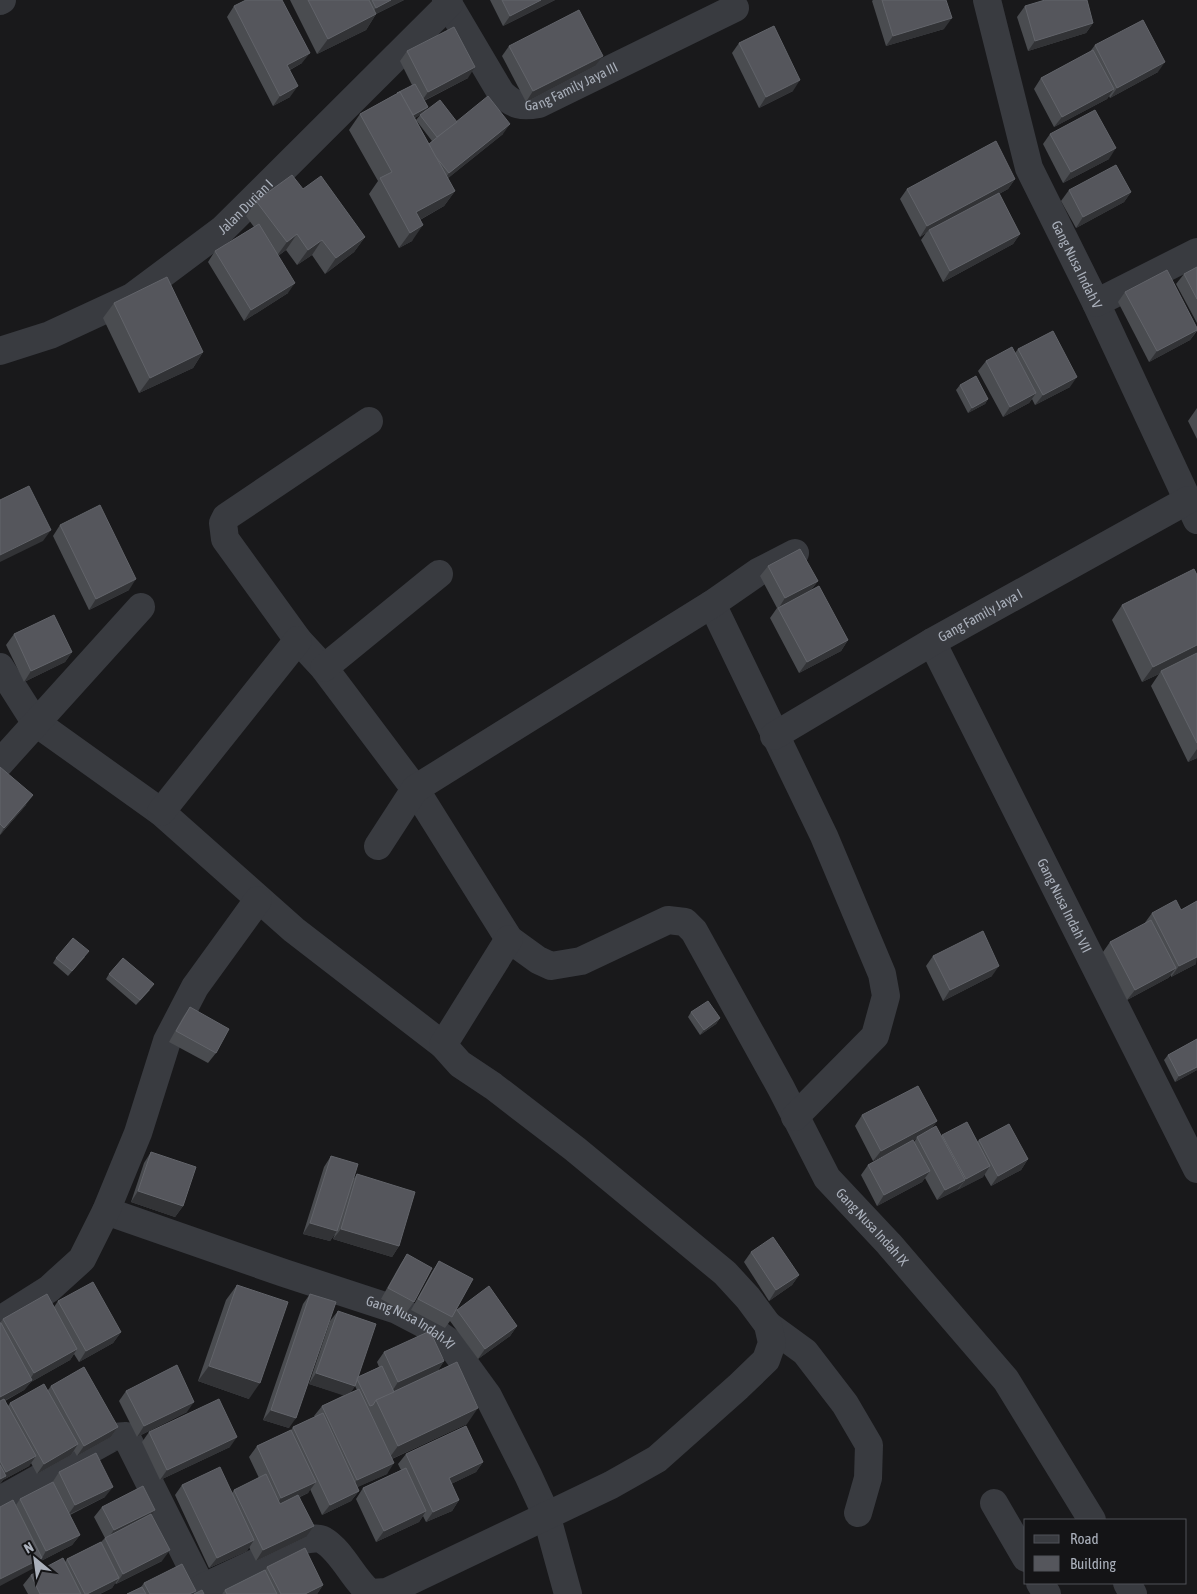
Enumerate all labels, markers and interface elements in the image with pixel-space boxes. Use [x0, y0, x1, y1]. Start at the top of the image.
street label: Gang Family Jaya III [524, 59, 620, 114]
street label: Jalan Durian I [215, 176, 276, 238]
street label: Gang Nusa Indah V [1048, 218, 1106, 311]
street label: Gang Family Jaya I [935, 585, 1025, 645]
street label: Gang Nusa Indah VII [1034, 856, 1095, 955]
street label: Gang Nusa Indah IX [833, 1185, 912, 1269]
street label: Gang Nusa Indah XI [364, 1292, 459, 1352]
legend [1024, 1519, 1187, 1584]
text: Road [1070, 1530, 1099, 1547]
north arrow [10, 1534, 60, 1584]
text: N [21, 1539, 36, 1557]
text: Building [1070, 1555, 1116, 1572]

